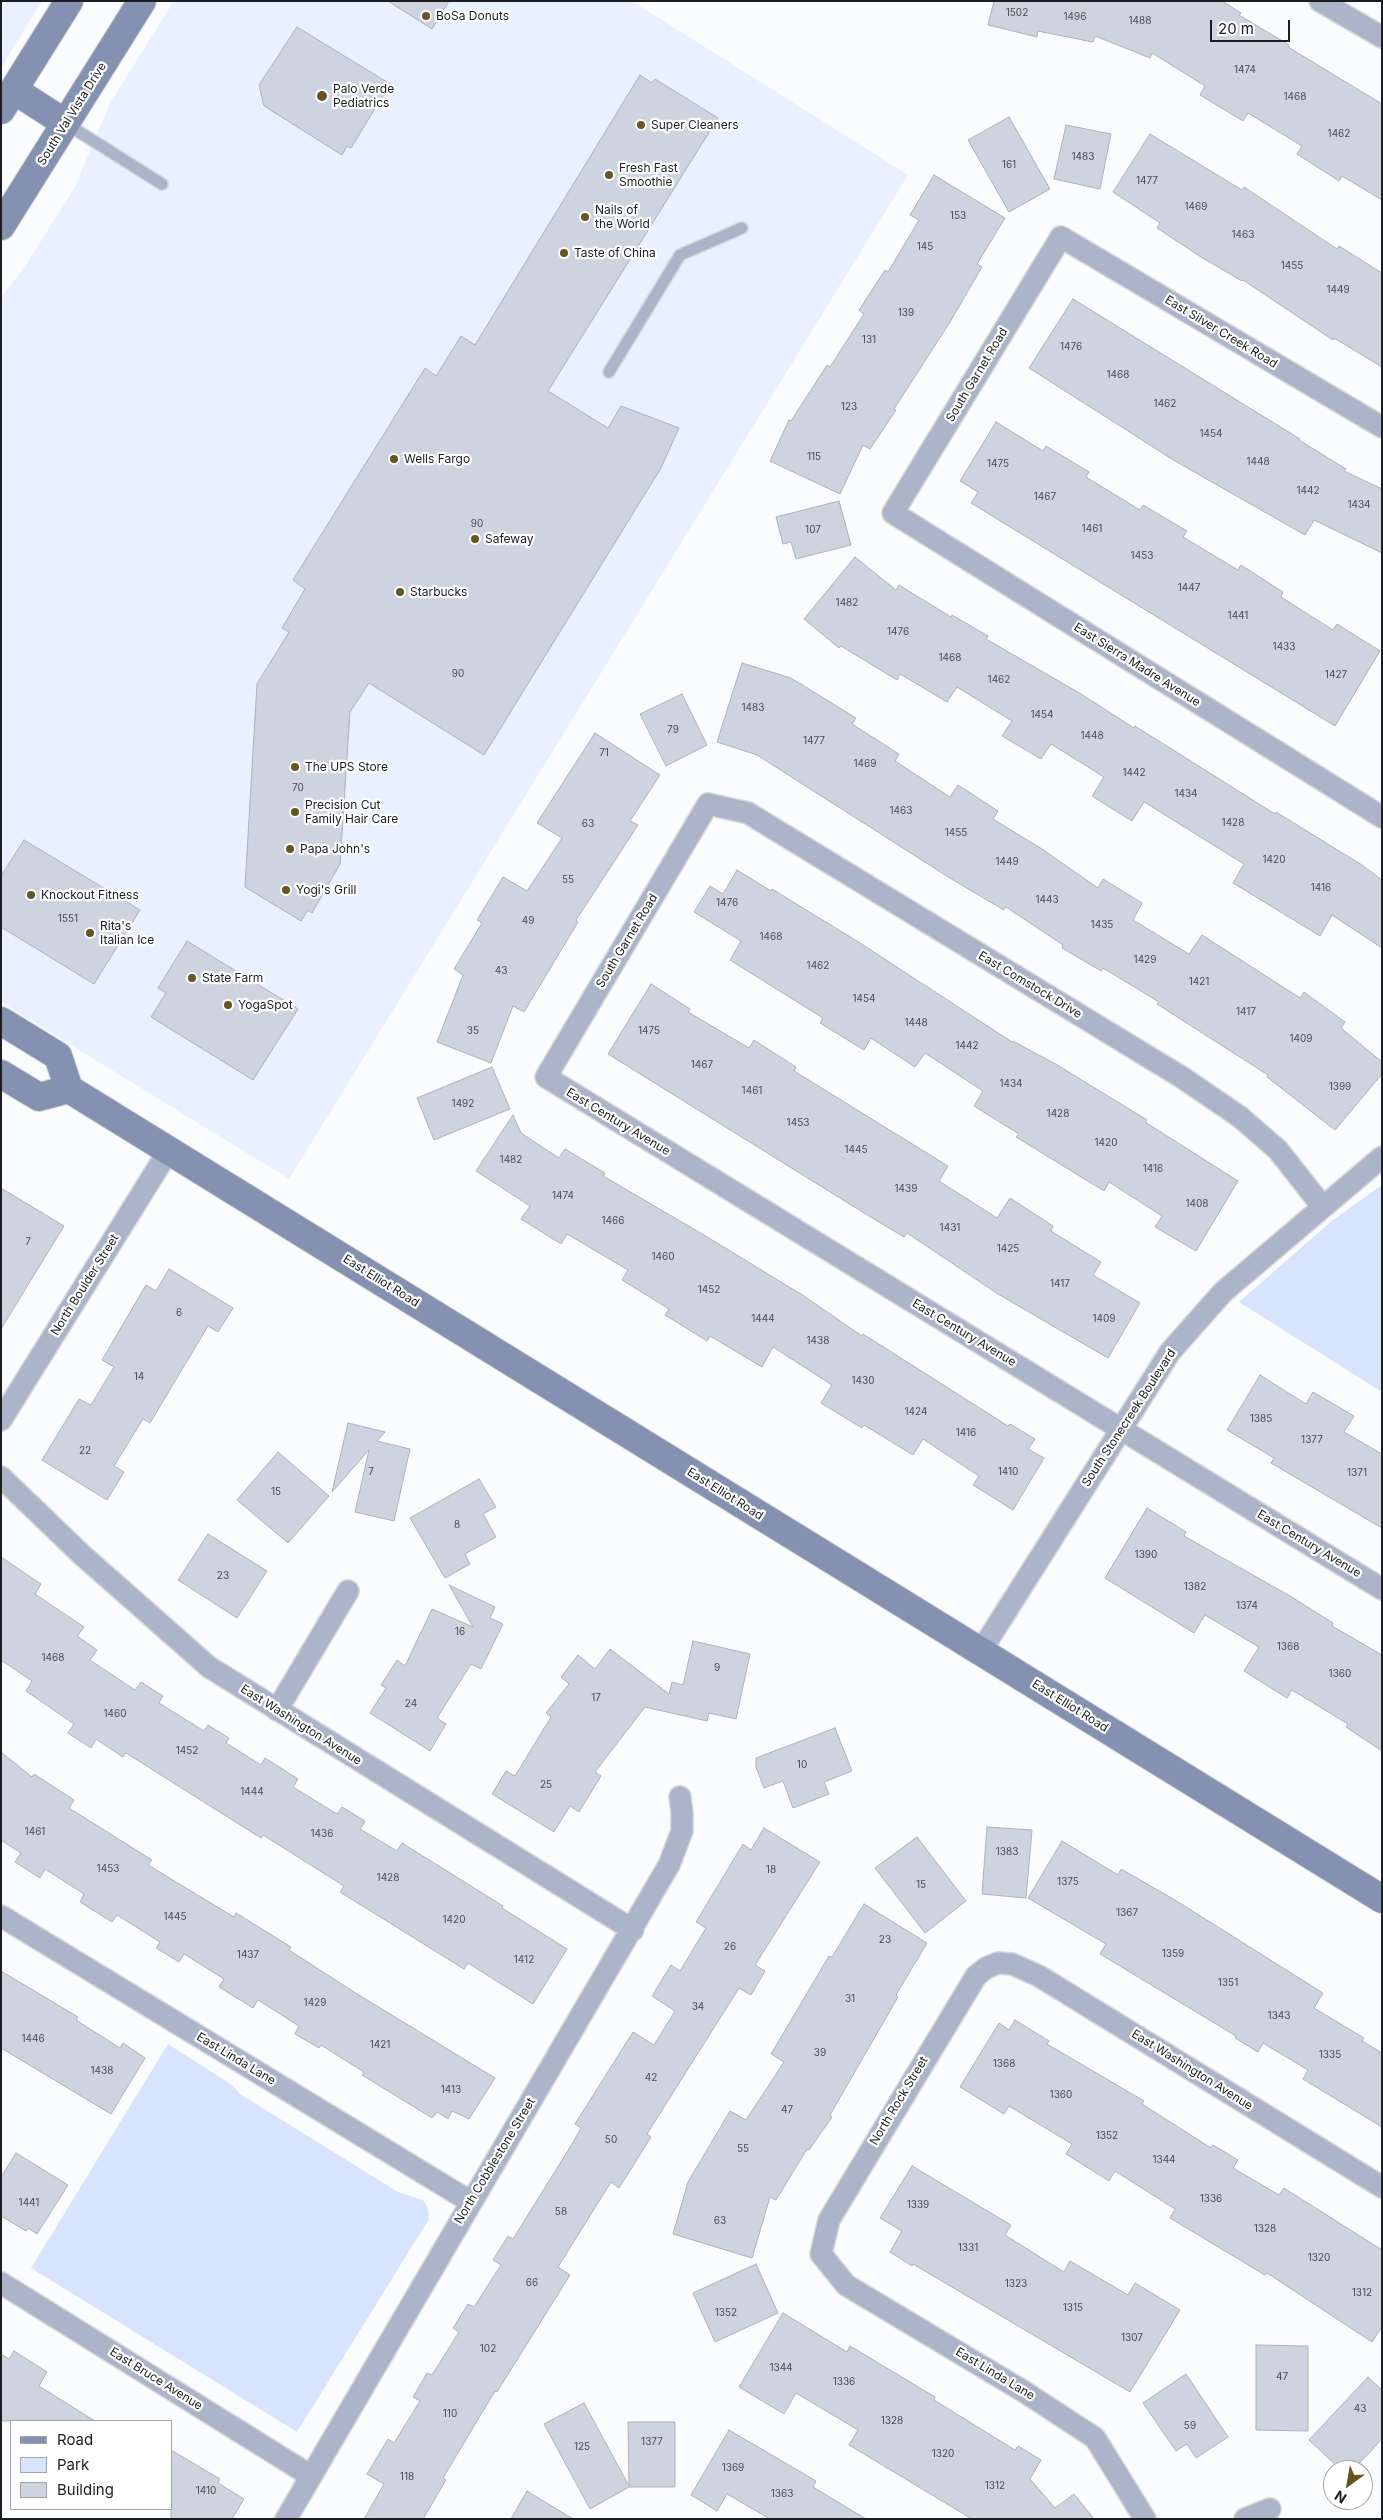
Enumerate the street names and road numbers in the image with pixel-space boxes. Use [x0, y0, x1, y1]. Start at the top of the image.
street label: South Val Vista Drive [35, 60, 109, 168]
street label: East Silver Creek Road [1162, 293, 1280, 371]
street label: South Garnet Road [943, 325, 1011, 425]
street label: East Sierra Madre Avenue [1071, 620, 1203, 710]
street label: South Garnet Road [593, 891, 661, 991]
street label: East Comstock Drive [976, 948, 1084, 1022]
street label: East Century Avenue [564, 1085, 672, 1159]
street label: North Boulder Street [48, 1232, 122, 1338]
street label: East Elliot Road [340, 1252, 422, 1310]
street label: East Century Avenue [910, 1296, 1018, 1370]
street label: South Stonecreek Boulevard [1079, 1346, 1179, 1490]
street label: East Elliot Road [684, 1465, 766, 1523]
street label: East Century Avenue [1255, 1507, 1363, 1581]
street label: East Elliot Road [1029, 1677, 1111, 1735]
street label: East Washington Avenue [238, 1682, 364, 1768]
street label: East Washington Avenue [1129, 2027, 1255, 2113]
street label: East Linda Lane [194, 2030, 278, 2088]
street label: North Rock Street [867, 2054, 931, 2148]
street label: North Cobblestone Street [452, 2095, 538, 2227]
street label: East Bruce Avenue [107, 2345, 205, 2413]
street label: East Linda Lane [953, 2345, 1037, 2403]

